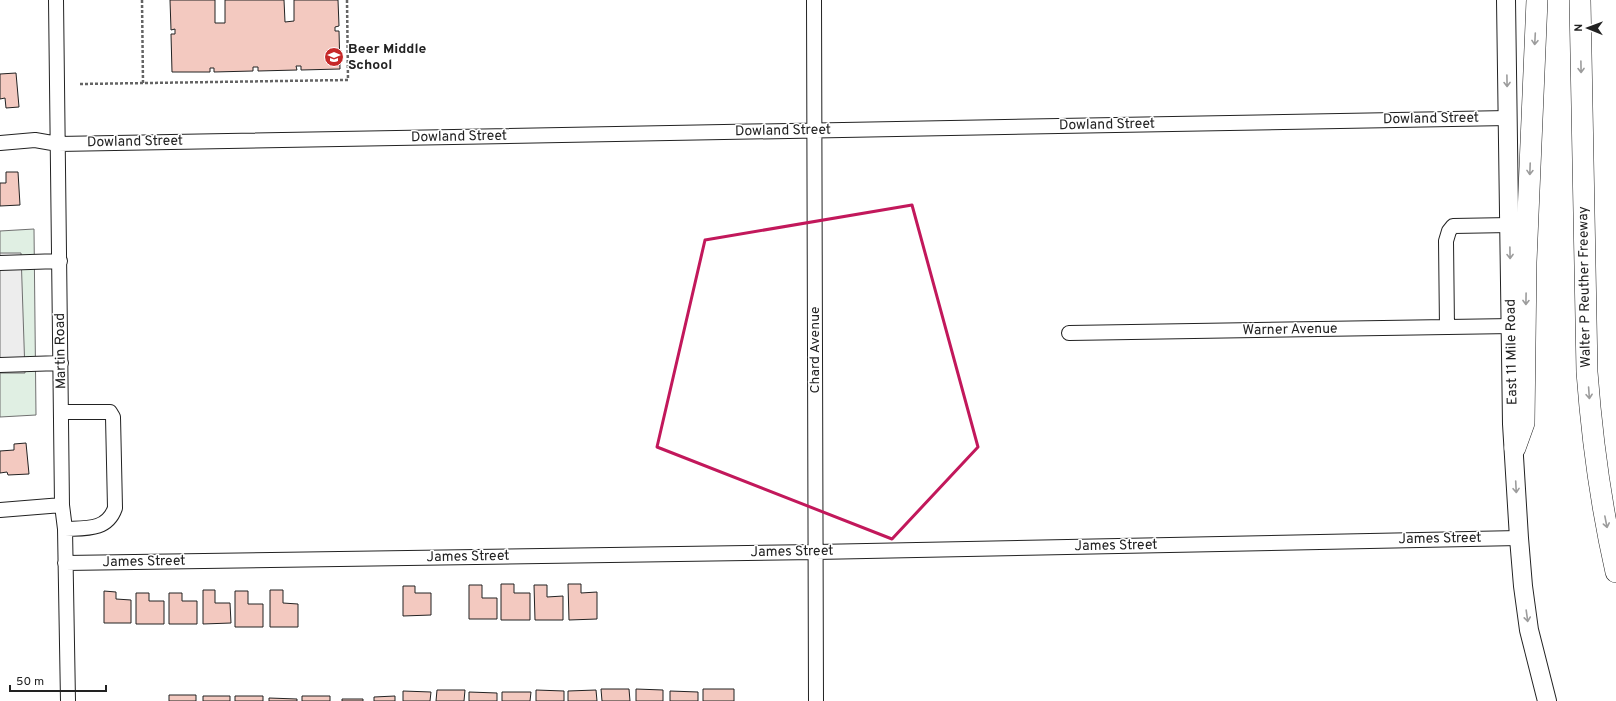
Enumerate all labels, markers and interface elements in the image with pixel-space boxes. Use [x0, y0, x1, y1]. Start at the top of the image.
north arrow [1568, 8, 1608, 48]
text: N [1572, 24, 1586, 32]
one-way arrow [1532, 32, 1539, 45]
place label: Beer Middle School [348, 41, 427, 74]
school or university icon: Beer Middle School [323, 46, 345, 68]
one-way arrow [1577, 60, 1585, 73]
one-way arrow [1504, 74, 1511, 87]
street label: Dowland Street [1383, 110, 1479, 128]
street label: Dowland Street [1059, 116, 1155, 134]
street label: Dowland Street [735, 122, 831, 140]
street label: Dowland Street [411, 128, 507, 146]
street label: Dowland Street [87, 133, 183, 151]
one-way arrow [1526, 162, 1533, 175]
street label: Walter P Reuther Freeway [1575, 206, 1595, 368]
one-way arrow [1506, 246, 1514, 259]
one-way arrow [1522, 292, 1530, 305]
street label: East 11 Mile Road [1503, 299, 1521, 405]
street label: Chard Avenue [807, 306, 824, 394]
street label: Martin Road [52, 313, 70, 389]
street label: Warner Avenue [1242, 321, 1338, 339]
one-way arrow [1585, 386, 1592, 399]
one-way arrow [1513, 480, 1520, 493]
one-way arrow [1602, 515, 1610, 528]
street label: James Street [1398, 530, 1482, 548]
street label: James Street [1074, 537, 1158, 555]
street label: James Street [750, 543, 834, 561]
street label: James Street [426, 548, 510, 566]
street label: James Street [102, 553, 186, 571]
one-way arrow [1523, 609, 1531, 622]
scale bar [10, 667, 106, 693]
text: 50 m [16, 674, 44, 690]

